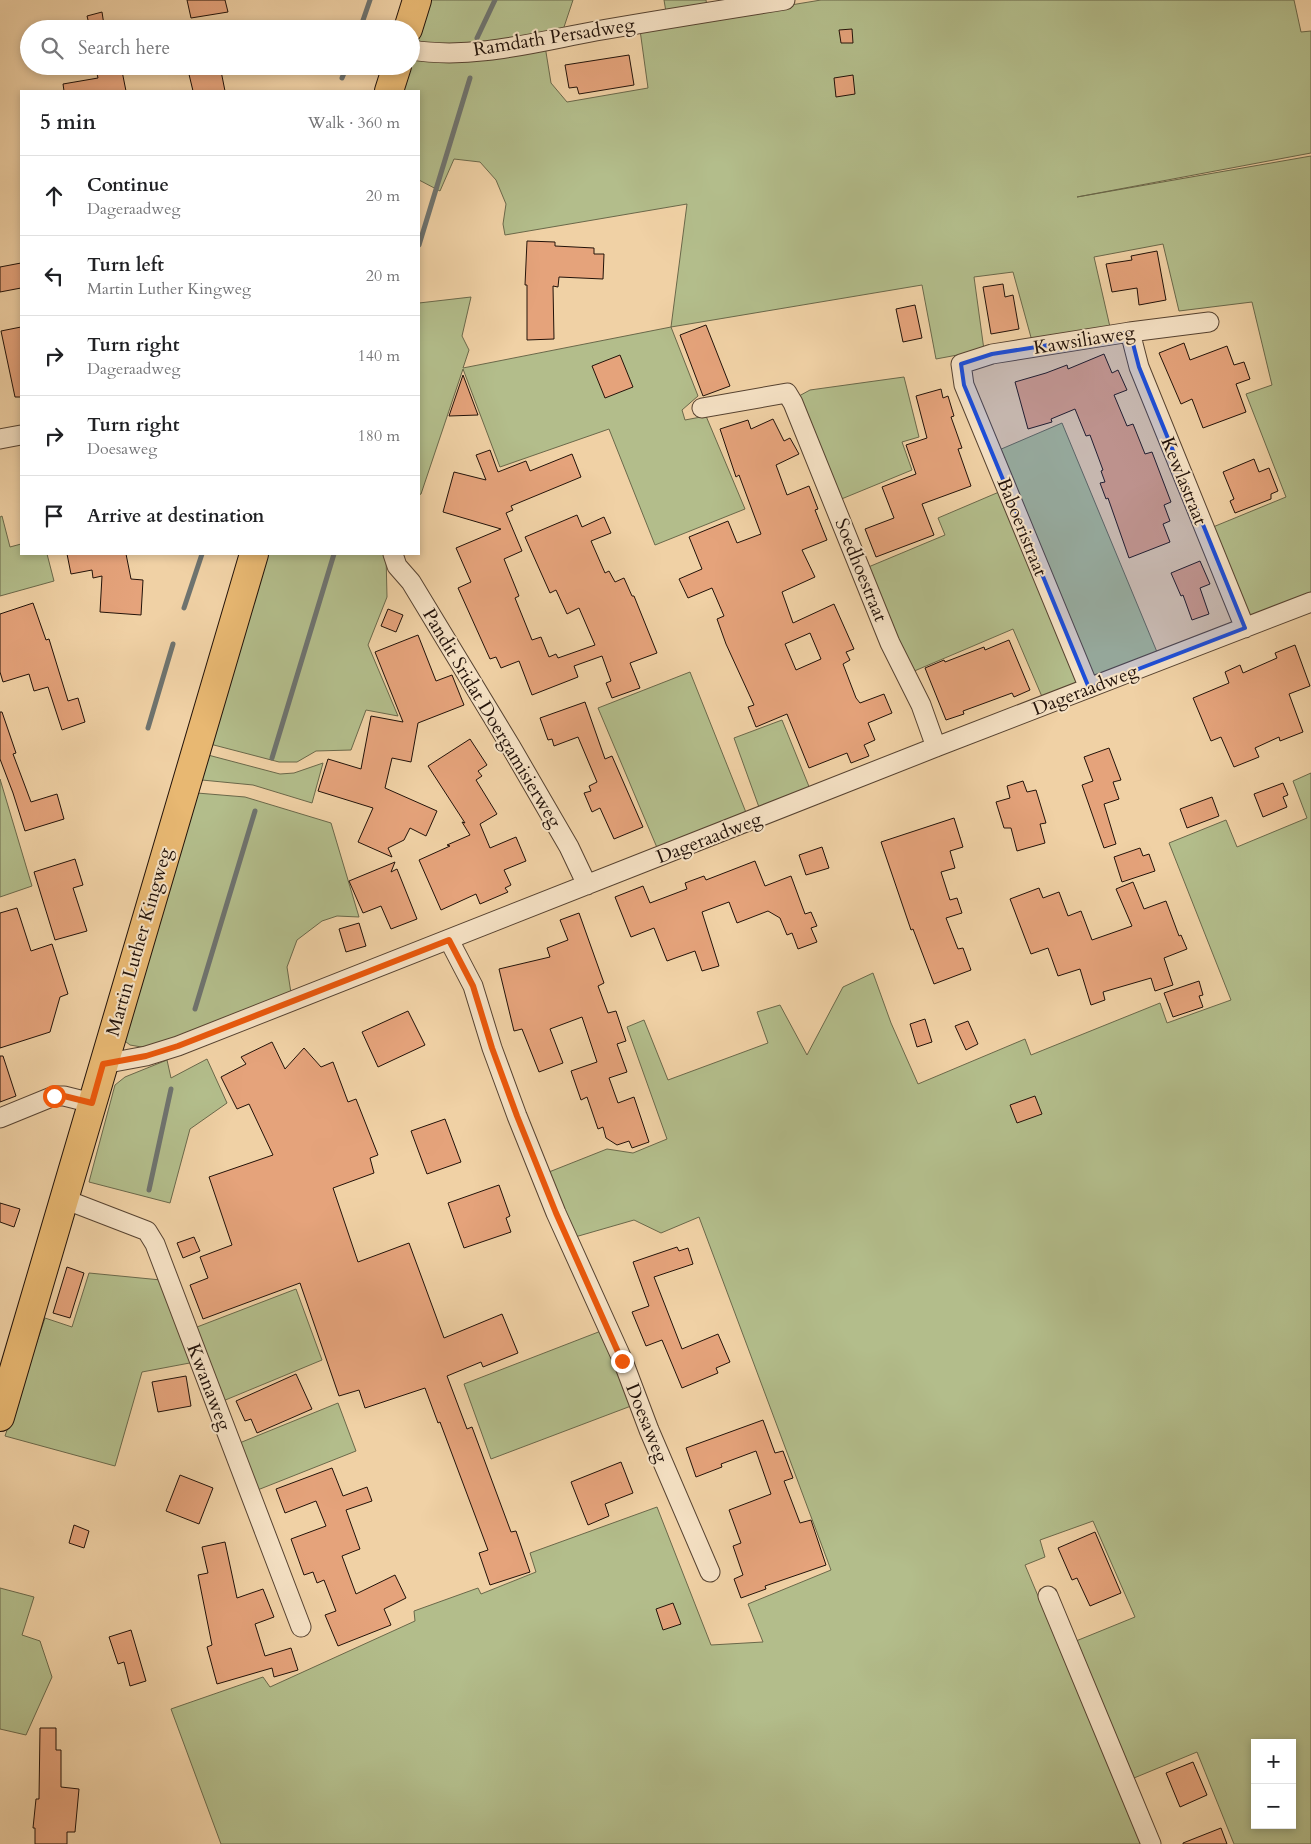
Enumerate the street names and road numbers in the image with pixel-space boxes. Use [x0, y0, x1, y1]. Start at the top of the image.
street label: Ramdath Persadweg [471, 11, 637, 63]
street label: Kawsiliaweg [1032, 319, 1137, 361]
street label: Kewlastraat [1155, 433, 1213, 529]
street label: Baboeristraat [990, 474, 1054, 580]
street label: Soedhoestraat [828, 514, 894, 626]
street label: Pandit Sridat Doergamisierweg [416, 604, 568, 833]
street label: Dageraadweg [1029, 658, 1142, 722]
street label: Dageraadweg [653, 806, 766, 870]
street label: Martin Luther Kingweg [100, 844, 178, 1039]
street label: Kwanaweg [181, 1340, 238, 1435]
street label: Doesaweg [619, 1379, 675, 1467]

